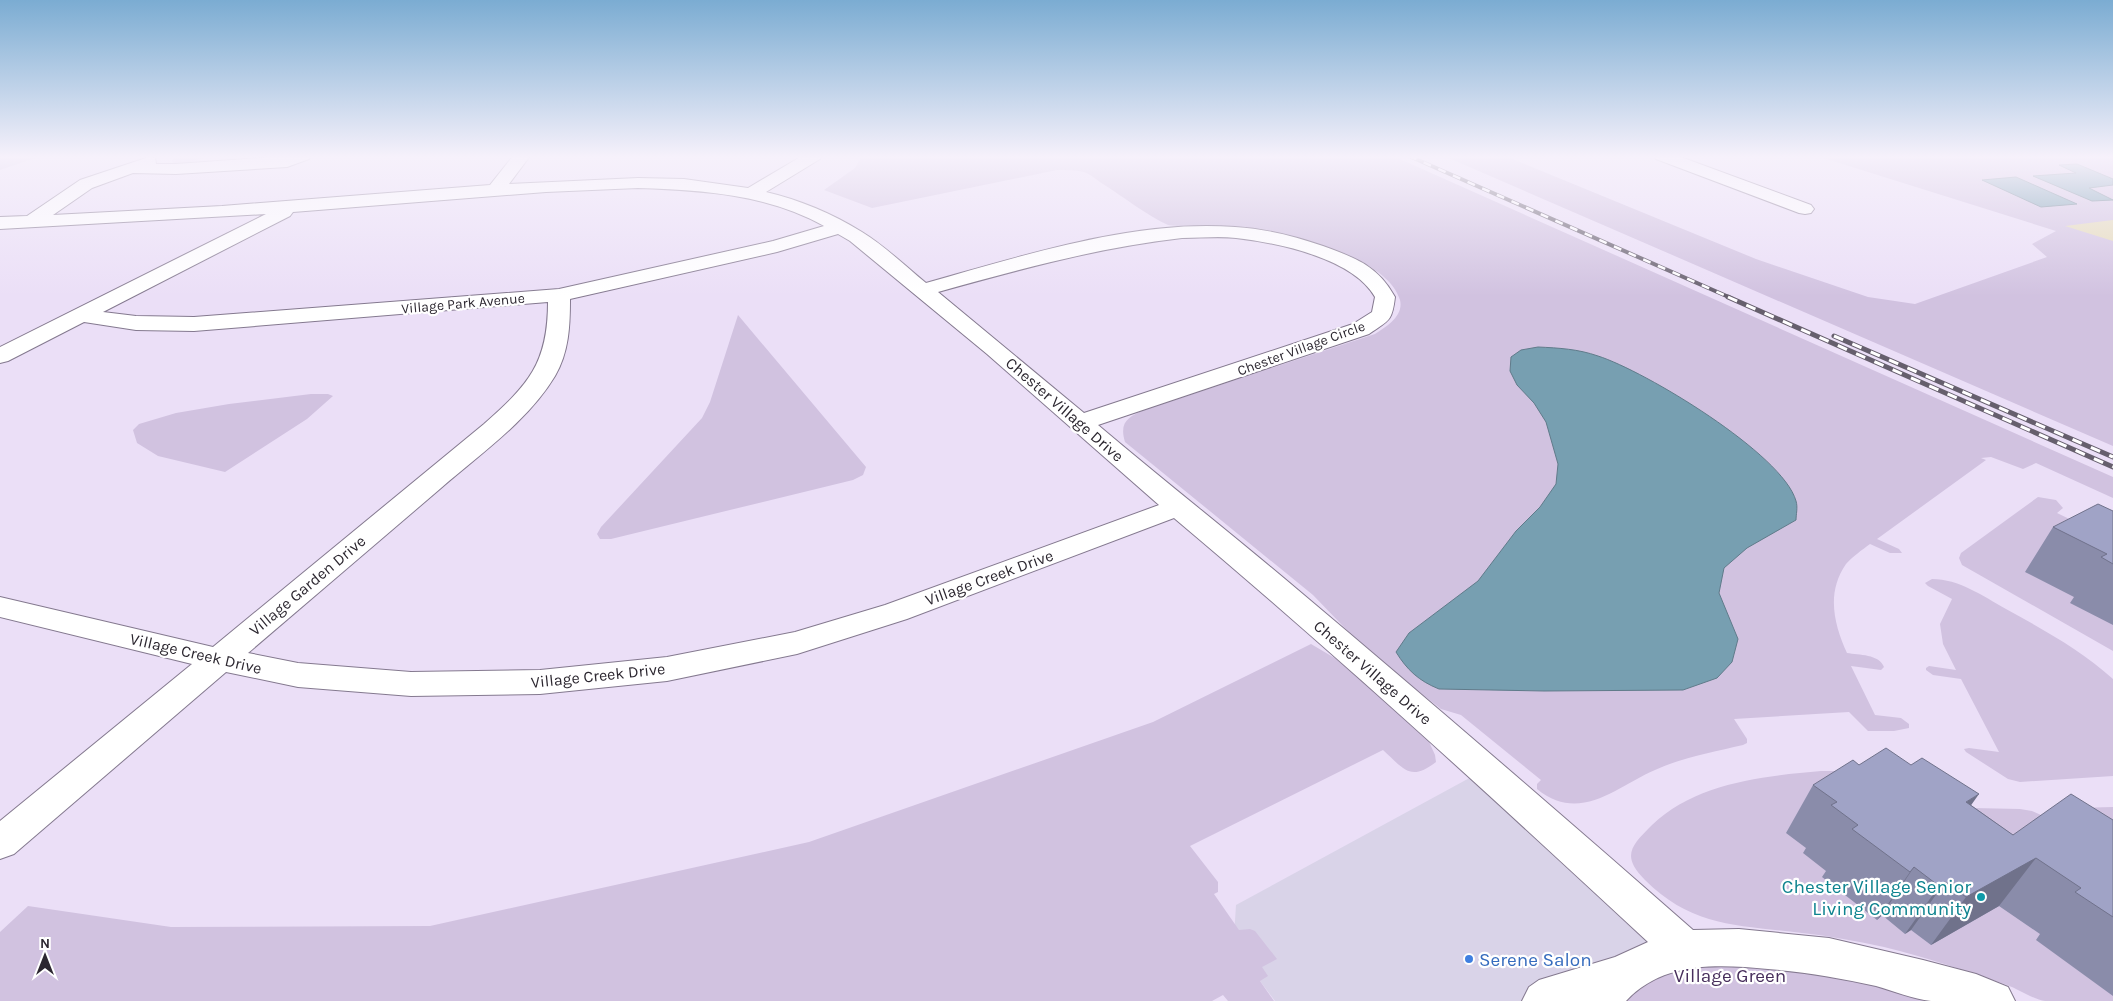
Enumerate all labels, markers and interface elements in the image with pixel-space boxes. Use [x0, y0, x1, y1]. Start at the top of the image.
street label: Village Park Avenue [401, 290, 525, 317]
street label: Chester Village Circle [1235, 317, 1367, 379]
street label: Chester Village Drive [1002, 353, 1127, 466]
street label: Village Garden Drive [245, 531, 369, 640]
street label: Village Creek Drive [923, 545, 1056, 609]
street label: Chester Village Drive [1310, 616, 1435, 729]
street label: Village Creek Drive [128, 629, 264, 678]
street label: Village Creek Drive [530, 659, 666, 692]
place label: Chester Village Senior Living Community [1782, 876, 1971, 920]
marker: Chester Village Senior Living Community [1975, 891, 1987, 903]
north arrow [20, 931, 70, 981]
text: N [40, 935, 50, 952]
place label: Serene Salon [1479, 949, 1592, 971]
marker: Serene Salon [1463, 953, 1475, 965]
park label: Village Green [1674, 965, 1786, 987]

